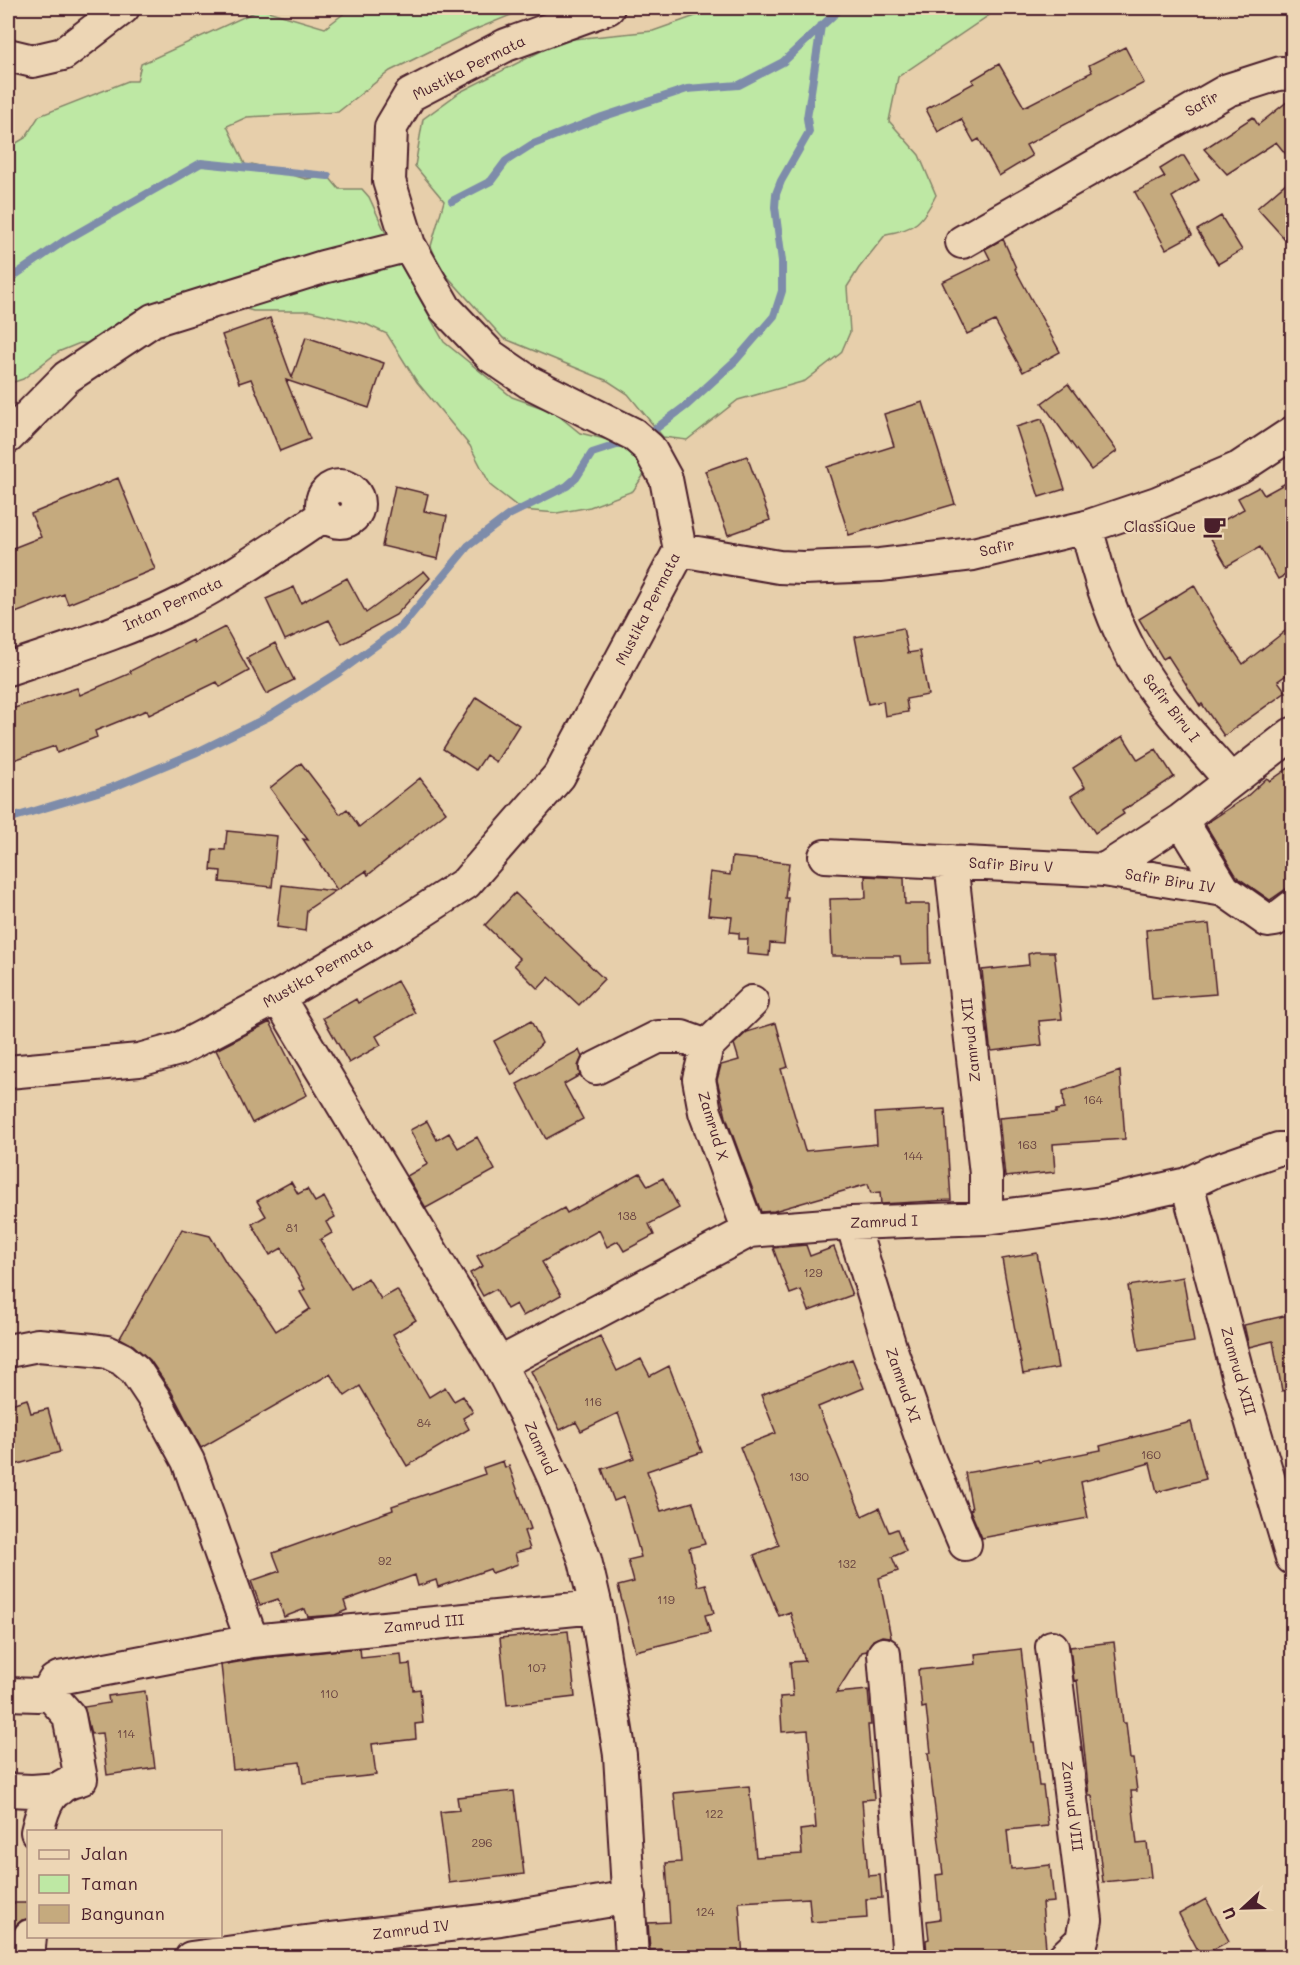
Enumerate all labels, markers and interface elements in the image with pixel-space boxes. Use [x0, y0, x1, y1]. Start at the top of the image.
street label: Mustika Permata [409, 30, 528, 104]
street label: Safir [1181, 86, 1222, 121]
cafe icon: ClassiQue [1201, 514, 1227, 540]
place label: ClassiQue [1124, 516, 1196, 536]
street label: Safir [977, 533, 1016, 561]
street label: Mustika Permata [610, 549, 684, 668]
street label: Intan Permata [120, 571, 225, 635]
street label: Safir Biru I [1139, 669, 1205, 746]
street label: Safir Biru V [968, 852, 1054, 876]
street label: Safir Biru IV [1124, 863, 1217, 897]
street label: Mustika Permata [259, 932, 376, 1012]
street label: Zamrud XII [956, 997, 984, 1083]
street label: Zamrud X [694, 1089, 734, 1163]
house number: 164 [1083, 1091, 1103, 1107]
house number: 163 [1017, 1136, 1037, 1152]
house number: 144 [903, 1147, 923, 1163]
house number: 138 [617, 1207, 637, 1223]
street label: Zamrud I [850, 1210, 919, 1232]
house number: 81 [286, 1219, 298, 1235]
house number: 129 [803, 1264, 823, 1280]
street label: Zamrud XIII [1217, 1324, 1261, 1418]
street label: Zamrud XI [882, 1345, 926, 1425]
house number: 116 [584, 1393, 602, 1409]
house number: 84 [417, 1414, 431, 1430]
street label: Zamrud [520, 1418, 562, 1478]
house number: 160 [1141, 1446, 1162, 1462]
house number: 130 [789, 1468, 809, 1484]
house number: 92 [378, 1552, 392, 1568]
house number: 132 [837, 1555, 857, 1571]
house number: 119 [657, 1591, 675, 1607]
street label: Zamrud III [382, 1609, 466, 1637]
house number: 107 [527, 1659, 547, 1675]
house number: 110 [320, 1685, 339, 1701]
house number: 114 [117, 1725, 135, 1741]
street label: Zamrud VIII [1058, 1760, 1089, 1853]
house number: 122 [705, 1805, 723, 1821]
legend [27, 1830, 222, 1938]
house number: 296 [471, 1834, 493, 1850]
text: Jalan [81, 1841, 128, 1865]
text: Taman [81, 1871, 138, 1895]
north arrow [1213, 1878, 1273, 1938]
text: Bangunan [81, 1901, 165, 1925]
house number: 124 [695, 1903, 715, 1919]
text: U [1217, 1905, 1240, 1923]
street label: Zamrud IV [371, 1914, 451, 1944]

